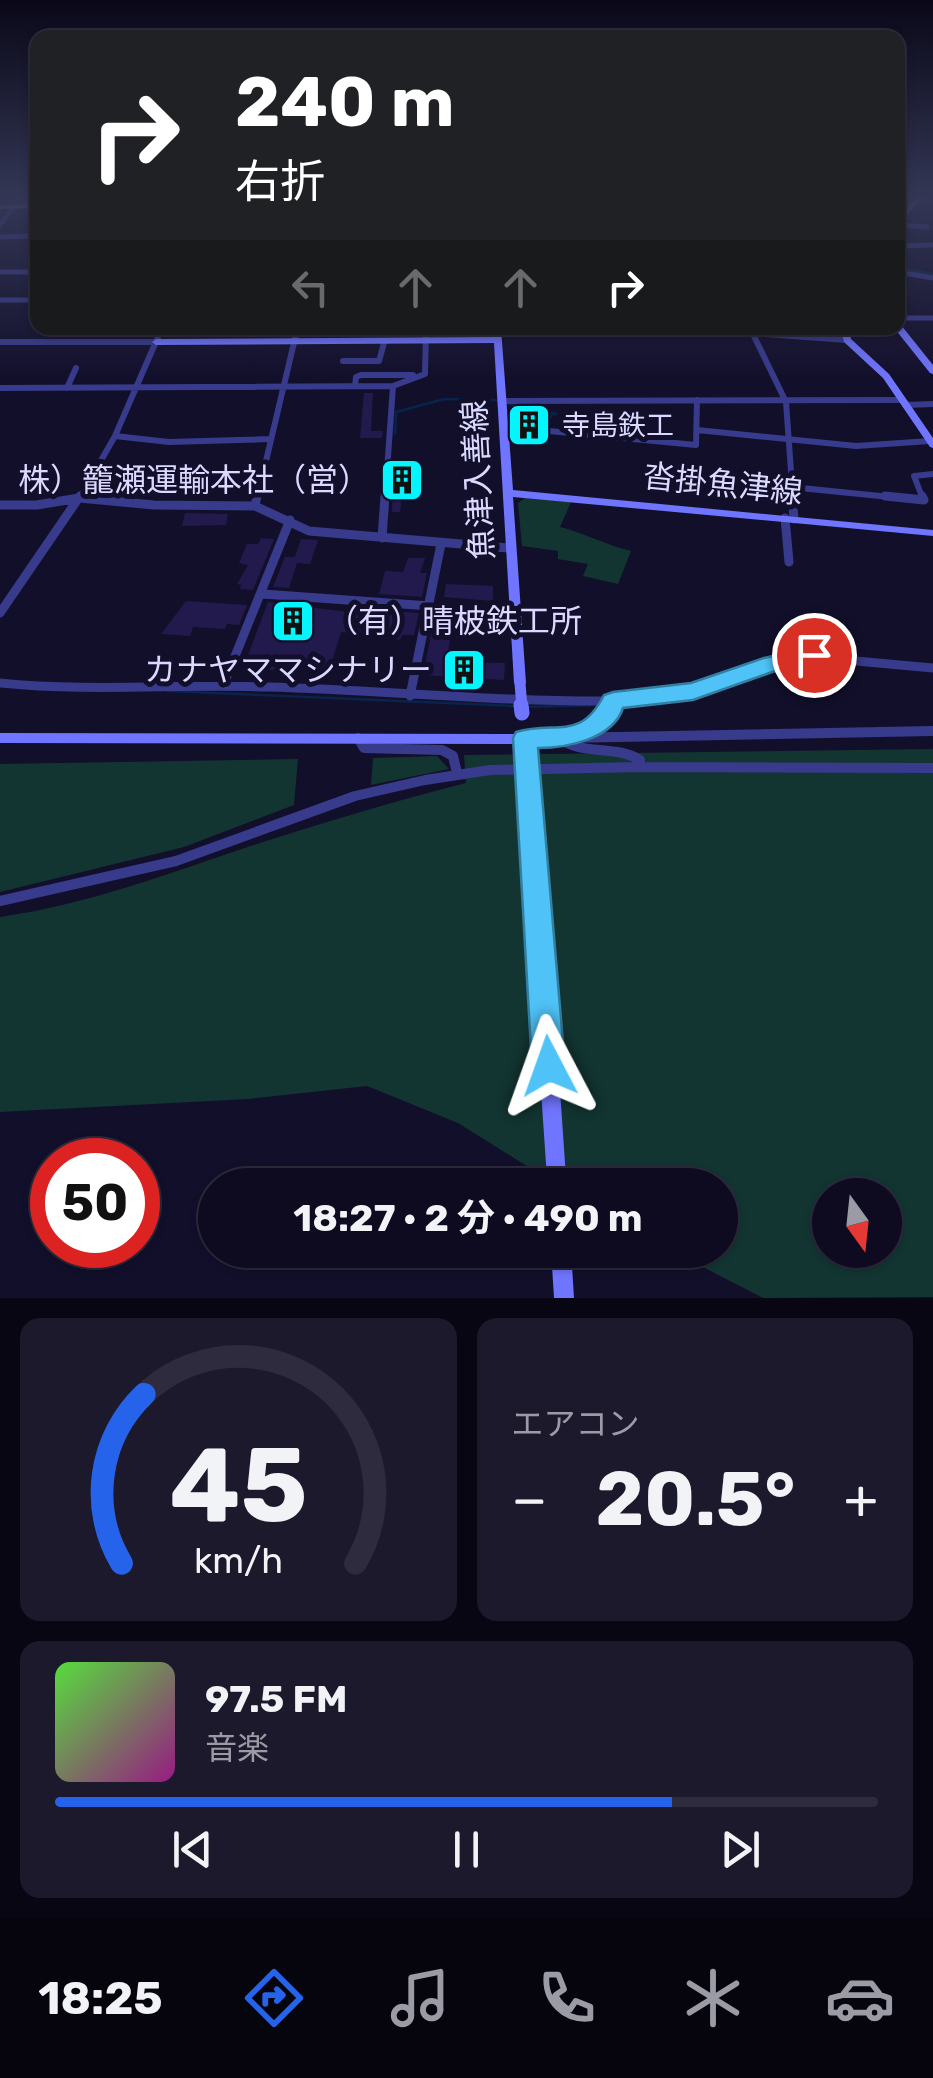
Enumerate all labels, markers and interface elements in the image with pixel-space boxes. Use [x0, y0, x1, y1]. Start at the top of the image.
text: 240 m [235, 61, 455, 144]
icon: right [70, 70, 200, 200]
text: 右折 [235, 155, 325, 208]
icon: left [283, 260, 338, 315]
icon: ahead [388, 260, 443, 315]
icon: ahead [493, 260, 548, 315]
icon: right [598, 260, 653, 315]
street label: 魚津入善線 [455, 399, 501, 561]
building icon: 寺島鉄工 [506, 402, 552, 448]
place label: 寺島鉄工 [562, 409, 674, 442]
building icon: 株）籠瀬運輸本社（営） [379, 457, 425, 503]
street label: 沓掛魚津線 [641, 457, 805, 511]
place label: 株）籠瀬運輸本社（営） [18, 461, 370, 499]
building icon: （有）晴柀鉄工所 [270, 598, 316, 644]
place label: （有）晴柀鉄工所 [326, 602, 582, 640]
pin [772, 613, 857, 698]
icon: arrive [787, 628, 842, 683]
building icon: カナヤママシナリー [441, 647, 487, 693]
place label: カナヤママシナリー [144, 651, 432, 689]
position arrow [497, 1014, 601, 1118]
speed limit sign: 50 [30, 1138, 160, 1268]
north arrow [812, 1178, 902, 1268]
map controls [812, 1178, 902, 1268]
text: 18:27 · 2 分 · 490 m [293, 1195, 643, 1241]
text: エアコン [512, 1405, 640, 1443]
text: 45 [169, 1424, 307, 1547]
text: 20.5° [596, 1455, 795, 1544]
text: − [512, 1467, 547, 1532]
text: + [844, 1467, 878, 1532]
text: km/h [194, 1540, 283, 1582]
text: 97.5 FM [205, 1676, 347, 1722]
text: 音楽 [205, 1729, 269, 1767]
icon: previous [165, 1822, 220, 1877]
icon: pause [439, 1822, 494, 1877]
icon: next [713, 1822, 768, 1877]
icon: directions [239, 1963, 309, 2033]
icon: music [385, 1963, 455, 2033]
icon: phone [532, 1963, 602, 2033]
icon: climate [678, 1963, 748, 2033]
icon: car [825, 1963, 895, 2033]
text: 18:25 [38, 1972, 163, 2025]

